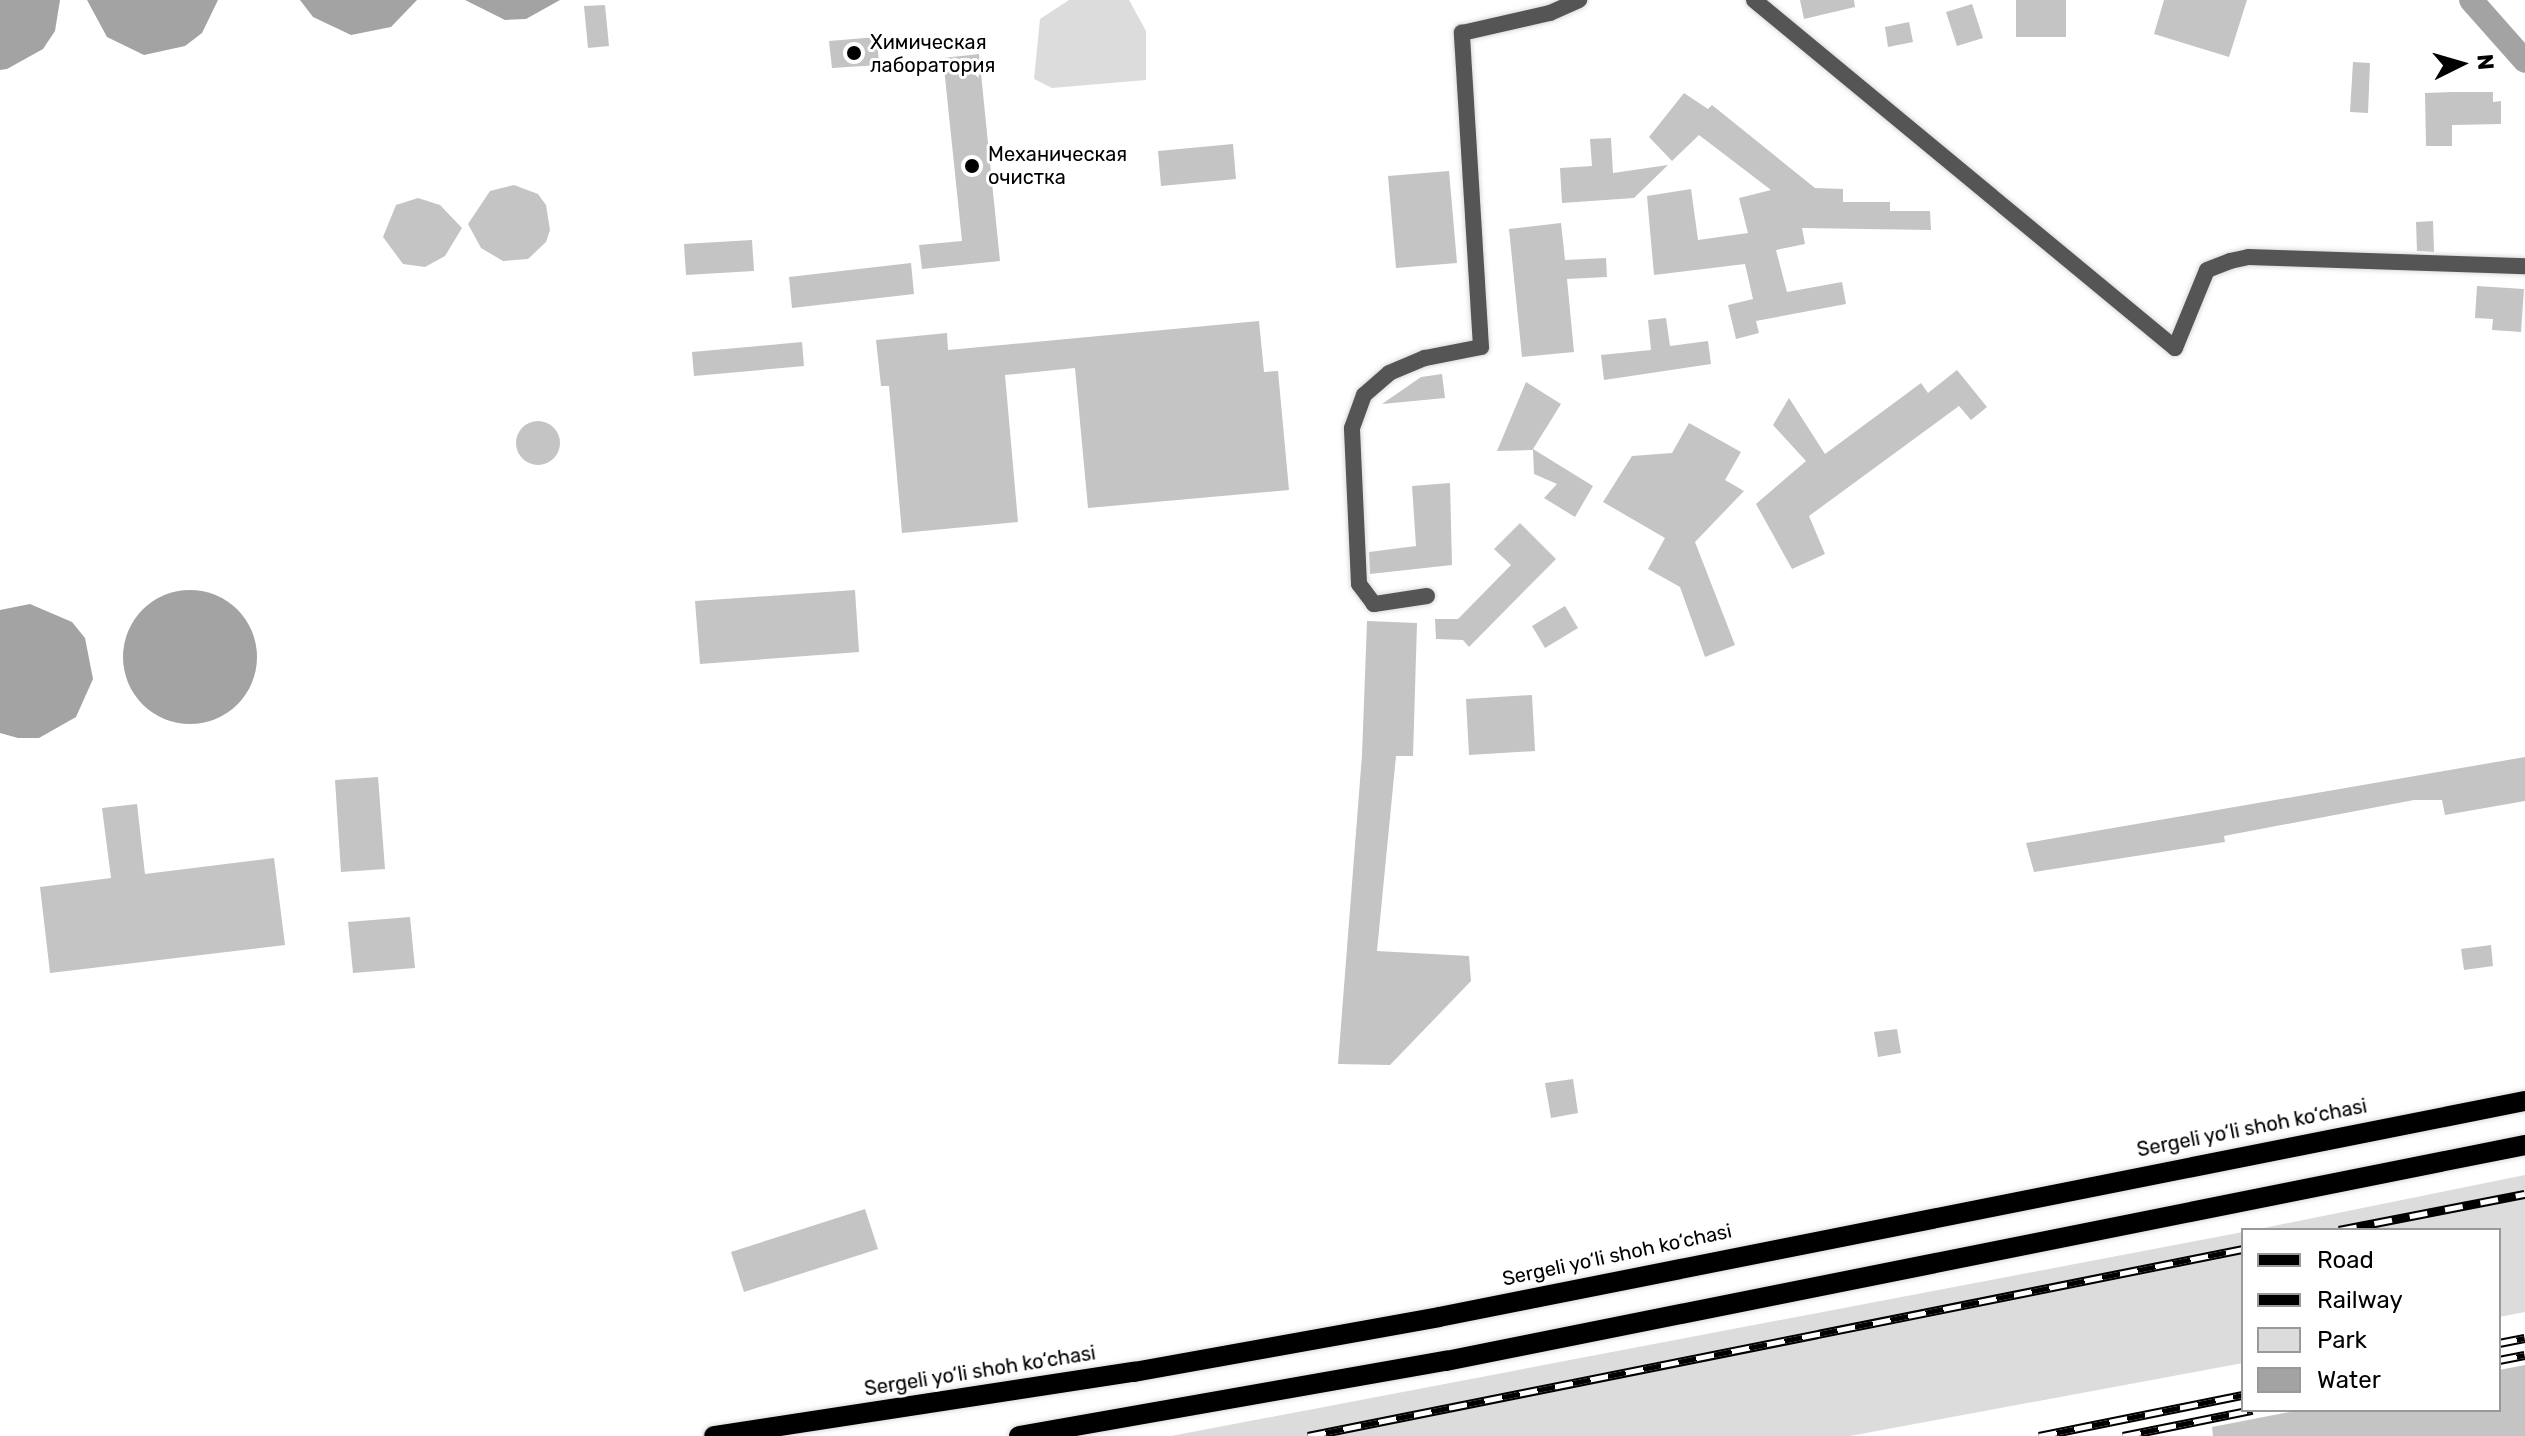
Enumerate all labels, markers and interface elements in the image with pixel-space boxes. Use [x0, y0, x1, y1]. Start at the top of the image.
north arrow [2421, 24, 2501, 104]
place label: Химическая лаборатория [870, 30, 995, 77]
marker: Химическая лаборатория [845, 44, 863, 62]
text: N [2471, 53, 2500, 71]
place label: Механическая очистка [988, 142, 1127, 189]
marker: Механическая очистка [963, 157, 981, 175]
street label: Sergeli yo‘li shoh ko‘chasi [2135, 1094, 2369, 1162]
street label: Sergeli yo‘li shoh ko‘chasi [1500, 1219, 1734, 1291]
legend [2241, 1228, 2501, 1412]
text: Road [2317, 1246, 2374, 1274]
text: Railway [2317, 1286, 2403, 1314]
text: Park [2317, 1326, 2367, 1354]
street label: Sergeli yo‘li shoh ko‘chasi [862, 1341, 1098, 1401]
text: Water [2317, 1366, 2381, 1394]

